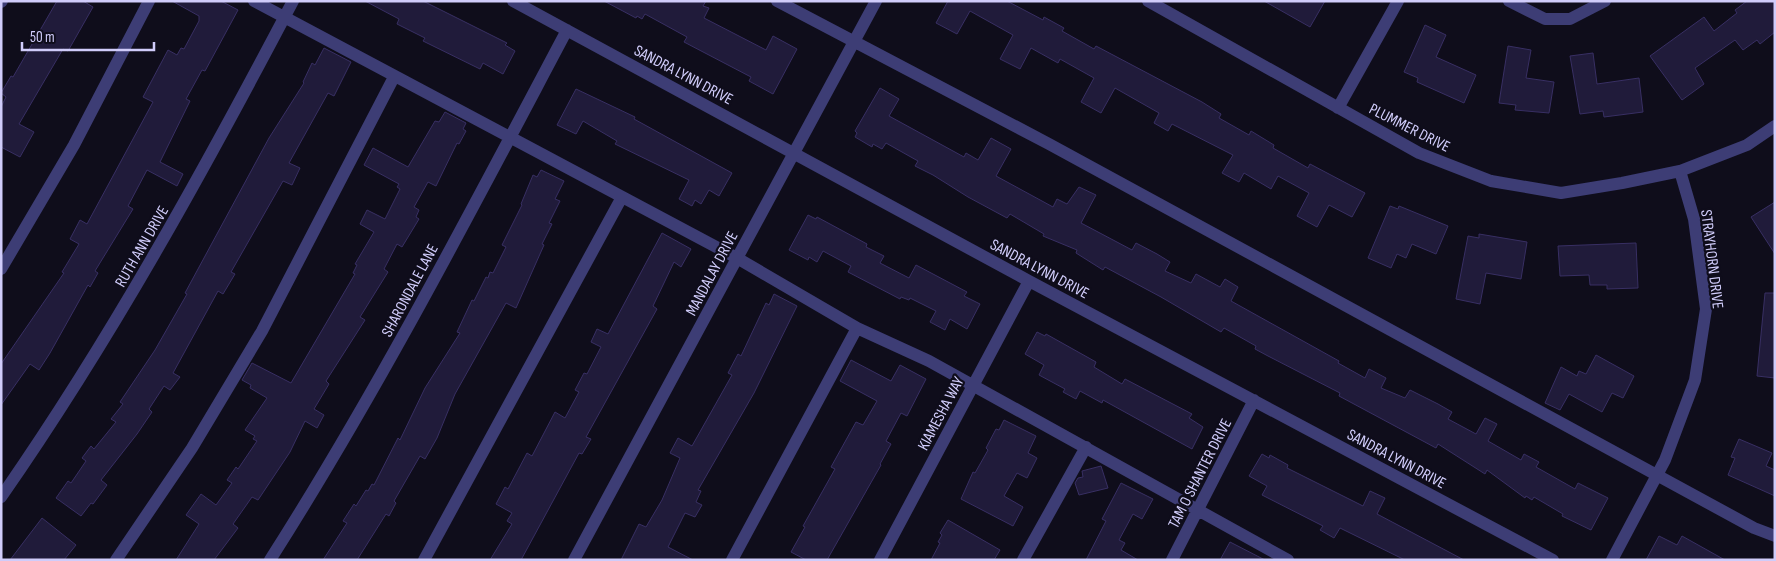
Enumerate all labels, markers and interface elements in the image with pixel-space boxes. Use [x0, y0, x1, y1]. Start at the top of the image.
scale bar [22, 20, 155, 52]
text: 50 m [30, 28, 55, 47]
street label: SANDRA LYNN DRIVE [631, 41, 736, 109]
street label: PLUMMER DRIVE [1366, 100, 1453, 157]
street label: RUTH ANN DRIVE [111, 203, 173, 291]
street label: STRAYHORN DRIVE [1696, 209, 1727, 310]
street label: MANDALAY DRIVE [682, 228, 742, 319]
street label: SANDRA LYNN DRIVE [987, 235, 1092, 303]
street label: SHARONDALE LANE [378, 241, 443, 340]
street label: KIAMESHA WAY [914, 373, 969, 454]
street label: TAM O SHANTER DRIVE [1165, 416, 1236, 532]
street label: SANDRA LYNN DRIVE [1344, 425, 1449, 493]

